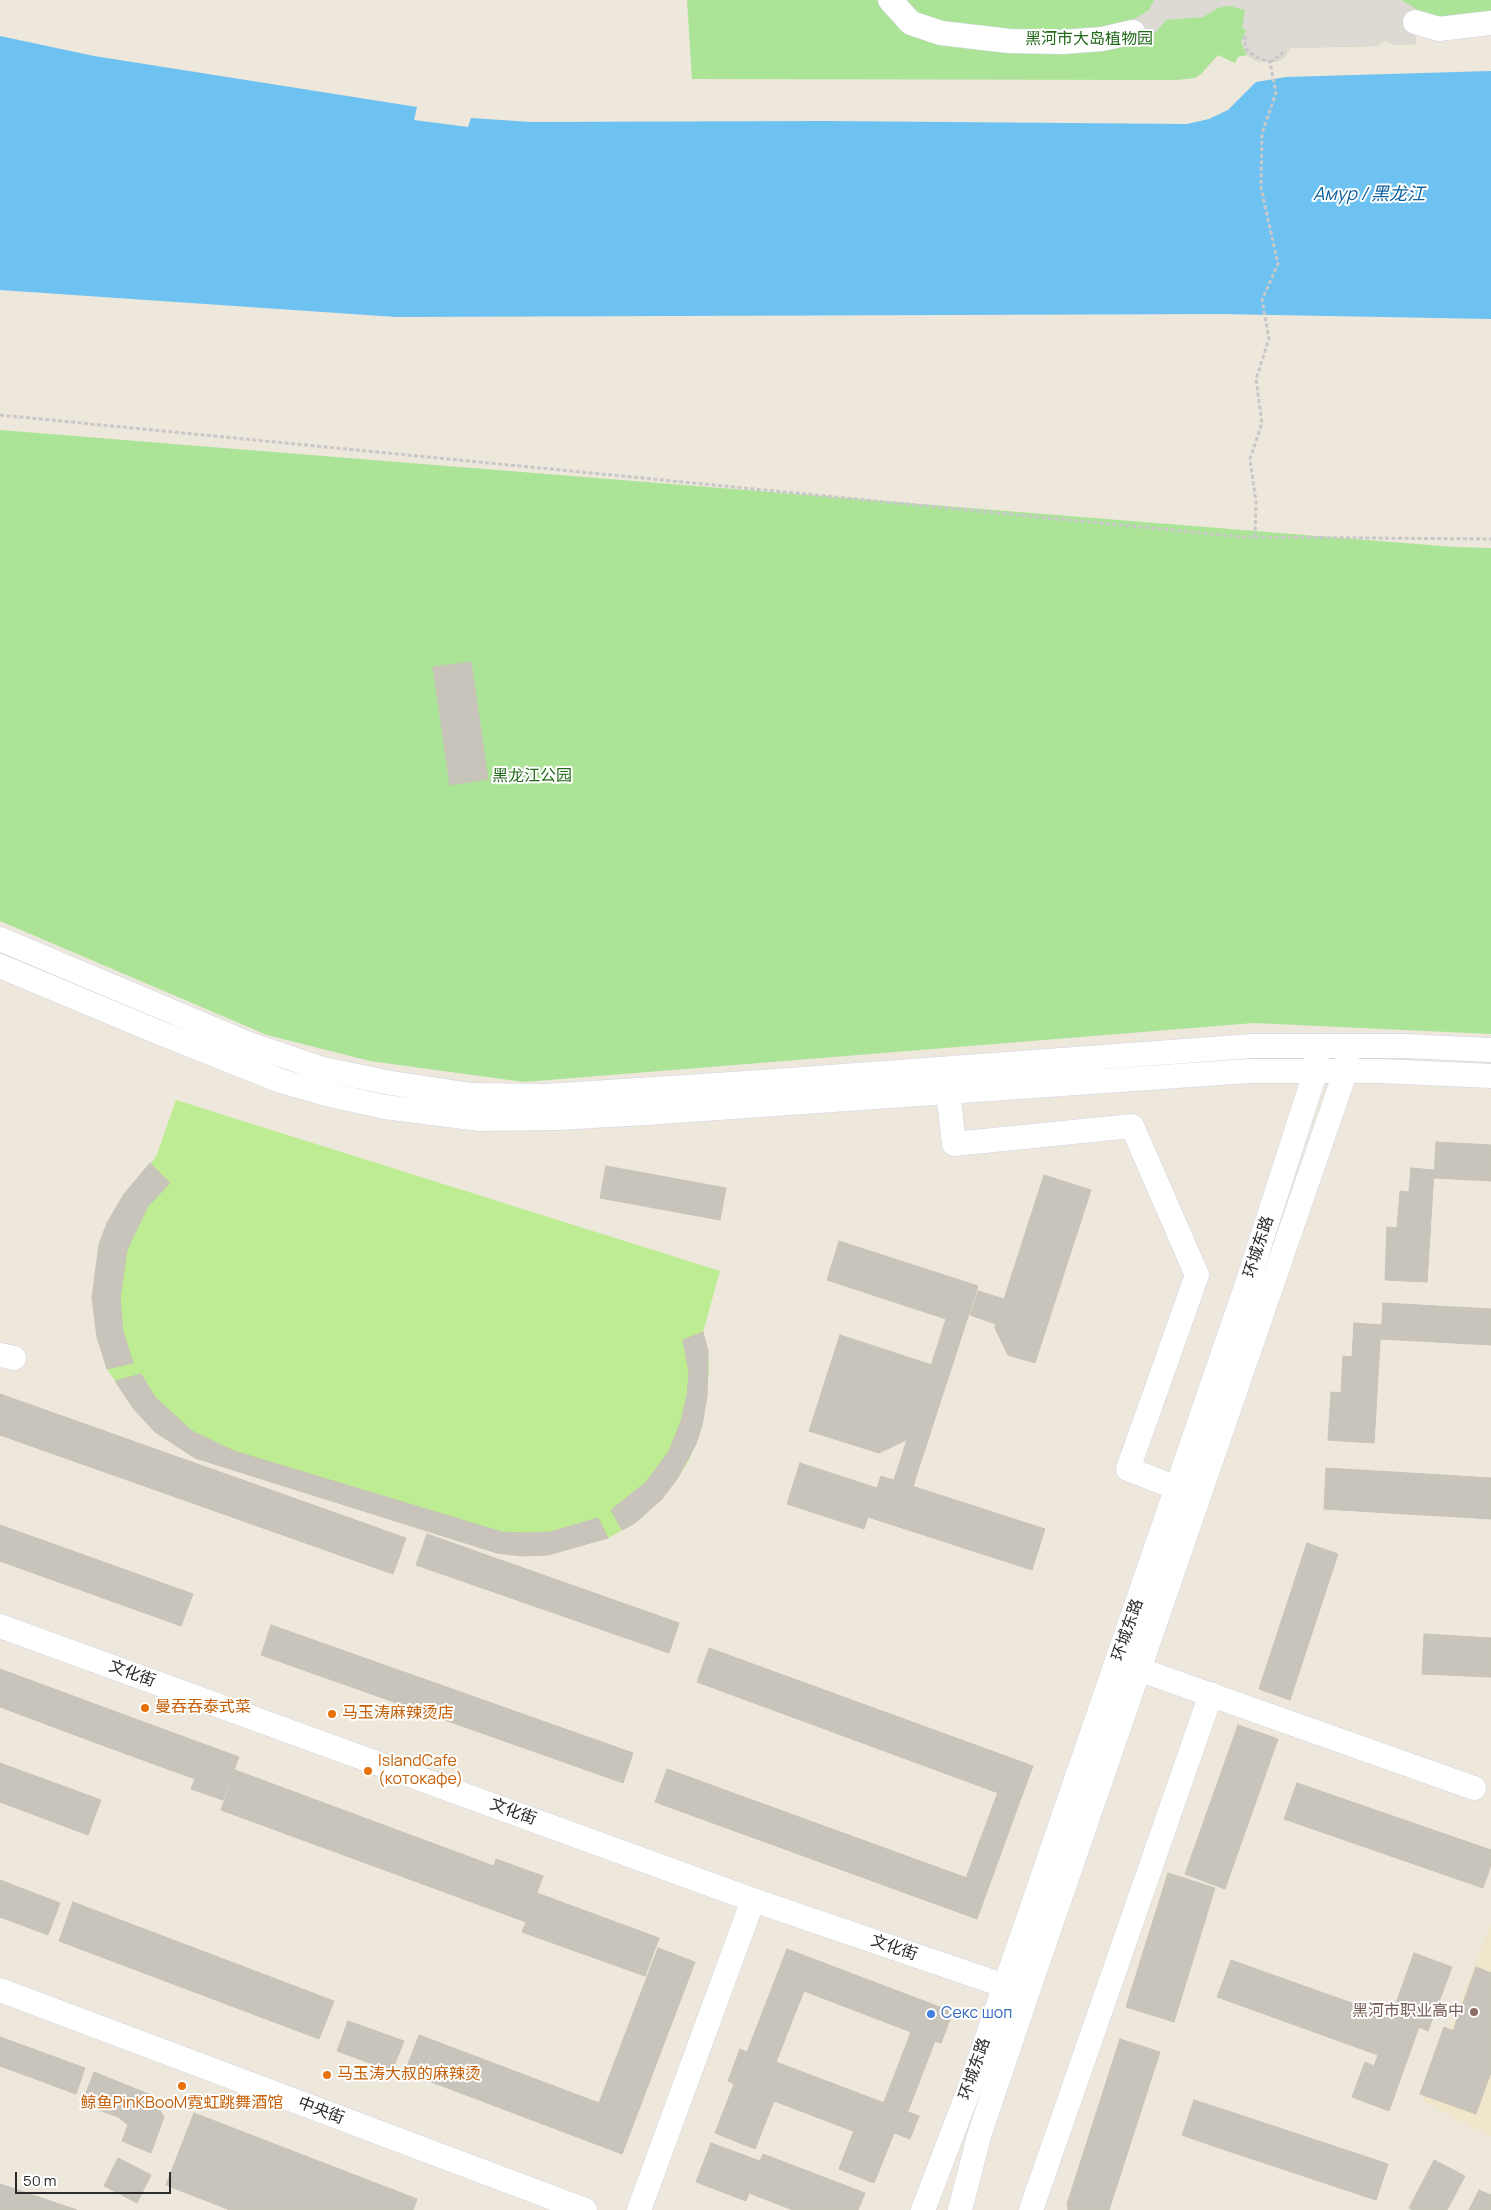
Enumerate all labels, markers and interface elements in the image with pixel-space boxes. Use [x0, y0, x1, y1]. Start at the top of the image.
park label: 黑河市大岛植物园 [1025, 30, 1153, 50]
water label: Амур / 黑龙江 [1313, 184, 1425, 206]
park label: 黑龙江公园 [492, 767, 572, 787]
street label: 环城东路 [1240, 1214, 1278, 1280]
street label: 环城东路 [1109, 1597, 1147, 1663]
street label: 文化街 [106, 1657, 158, 1691]
place label: 曼吞吞泰式菜 [155, 1698, 251, 1718]
marker: 曼吞吞泰式菜 [139, 1702, 151, 1714]
place label: 马玉涛麻辣烫店 [342, 1704, 454, 1724]
marker: 马玉涛麻辣烫店 [326, 1708, 338, 1720]
place label: IslandCafe (котокафе) [378, 1752, 463, 1790]
marker: IslandCafe (котокафе) [362, 1765, 374, 1777]
street label: 文化街 [487, 1795, 539, 1829]
street label: 文化街 [868, 1931, 920, 1965]
place label: 黑河市职业高中 [1352, 2002, 1464, 2022]
place label: Секс шоп [941, 2004, 1012, 2024]
marker: 黑河市职业高中 [1468, 2006, 1480, 2018]
marker: Секс шоп [925, 2008, 937, 2020]
street label: 环城东路 [956, 2036, 994, 2102]
place label: 马玉涛大叔的麻辣烫 [337, 2065, 481, 2085]
marker: 马玉涛大叔的麻辣烫 [321, 2069, 333, 2081]
marker: 鲸鱼PinKBooM霓虹跳舞酒馆 [176, 2080, 188, 2092]
street label: 中央街 [295, 2093, 347, 2129]
place label: 鲸鱼PinKBooM霓虹跳舞酒馆 [81, 2094, 283, 2114]
scale bar [18, 2162, 174, 2194]
text: 50 m [23, 2170, 57, 2191]

